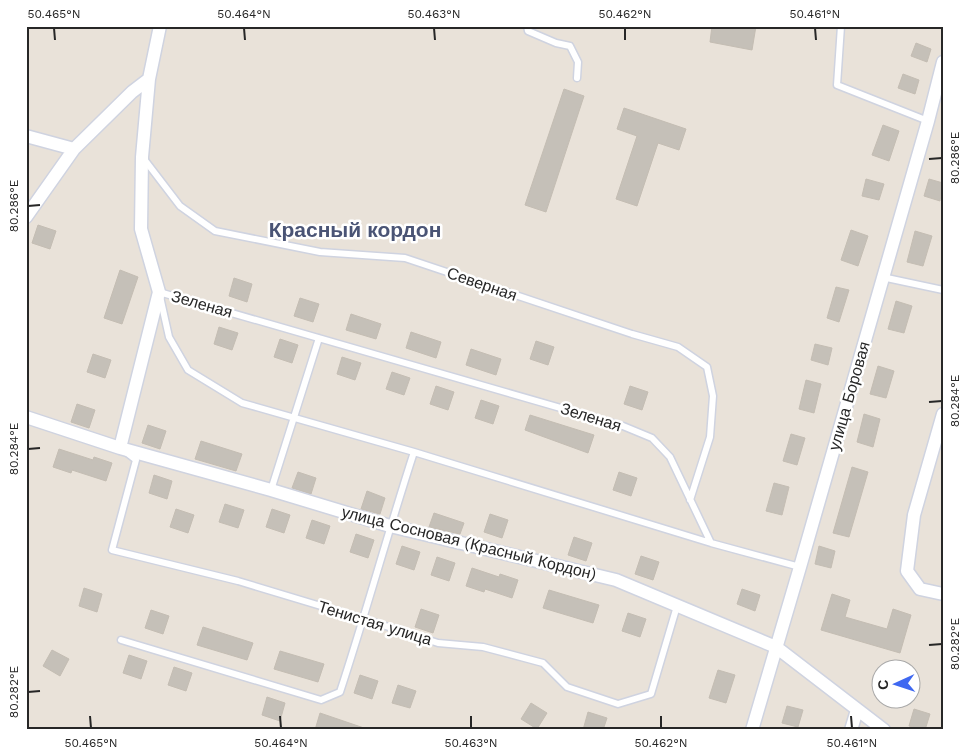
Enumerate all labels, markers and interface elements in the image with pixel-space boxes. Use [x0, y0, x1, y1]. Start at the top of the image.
text: 50.465°N [27, 7, 81, 21]
text: 50.464°N [217, 7, 271, 21]
text: 50.463°N [407, 7, 461, 21]
text: 50.462°N [598, 7, 652, 21]
text: 50.461°N [790, 7, 840, 21]
text: 80.286°E [948, 131, 962, 184]
text: 80.286°E [7, 179, 21, 232]
district label: Красный кордон [269, 217, 441, 242]
street label: Северная [444, 263, 520, 305]
street label: Зеленая [169, 286, 235, 322]
street label: улица Боровая [824, 339, 874, 453]
text: 80.284°E [948, 374, 962, 427]
street label: Зеленая [558, 399, 624, 435]
text: 80.284°E [7, 422, 21, 475]
street label: улица Сосновая (Красный Кордон) [340, 502, 598, 584]
street label: Тенистая улица [316, 597, 434, 649]
text: 80.282°E [948, 617, 962, 670]
north arrow [872, 658, 922, 708]
text: 80.282°E [7, 665, 21, 718]
text: С [875, 679, 891, 690]
text: 50.465°N [64, 736, 118, 750]
text: 50.464°N [254, 736, 308, 750]
text: 50.463°N [444, 736, 498, 750]
text: 50.462°N [634, 736, 688, 750]
text: 50.461°N [827, 736, 877, 750]

